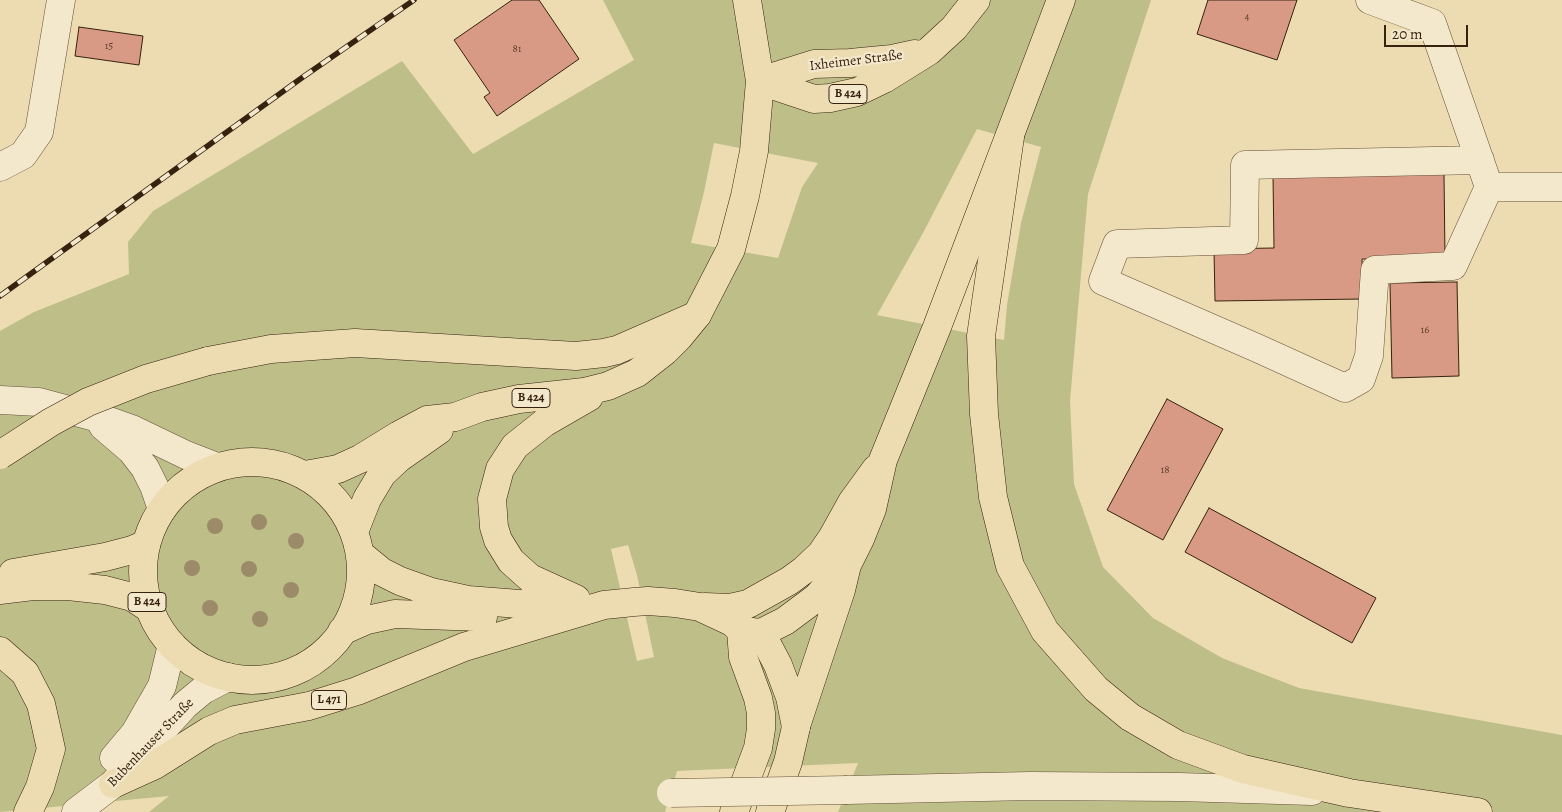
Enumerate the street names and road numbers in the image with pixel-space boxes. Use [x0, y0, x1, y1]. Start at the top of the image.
street label: Ixheimer Straße [808, 47, 904, 75]
road number: B 424 [829, 85, 867, 104]
road number: B 424 [512, 388, 550, 408]
road number: B 424 [128, 592, 166, 612]
road number: L 471 [312, 690, 346, 710]
street label: Bubenhauser Straße [104, 695, 198, 791]

